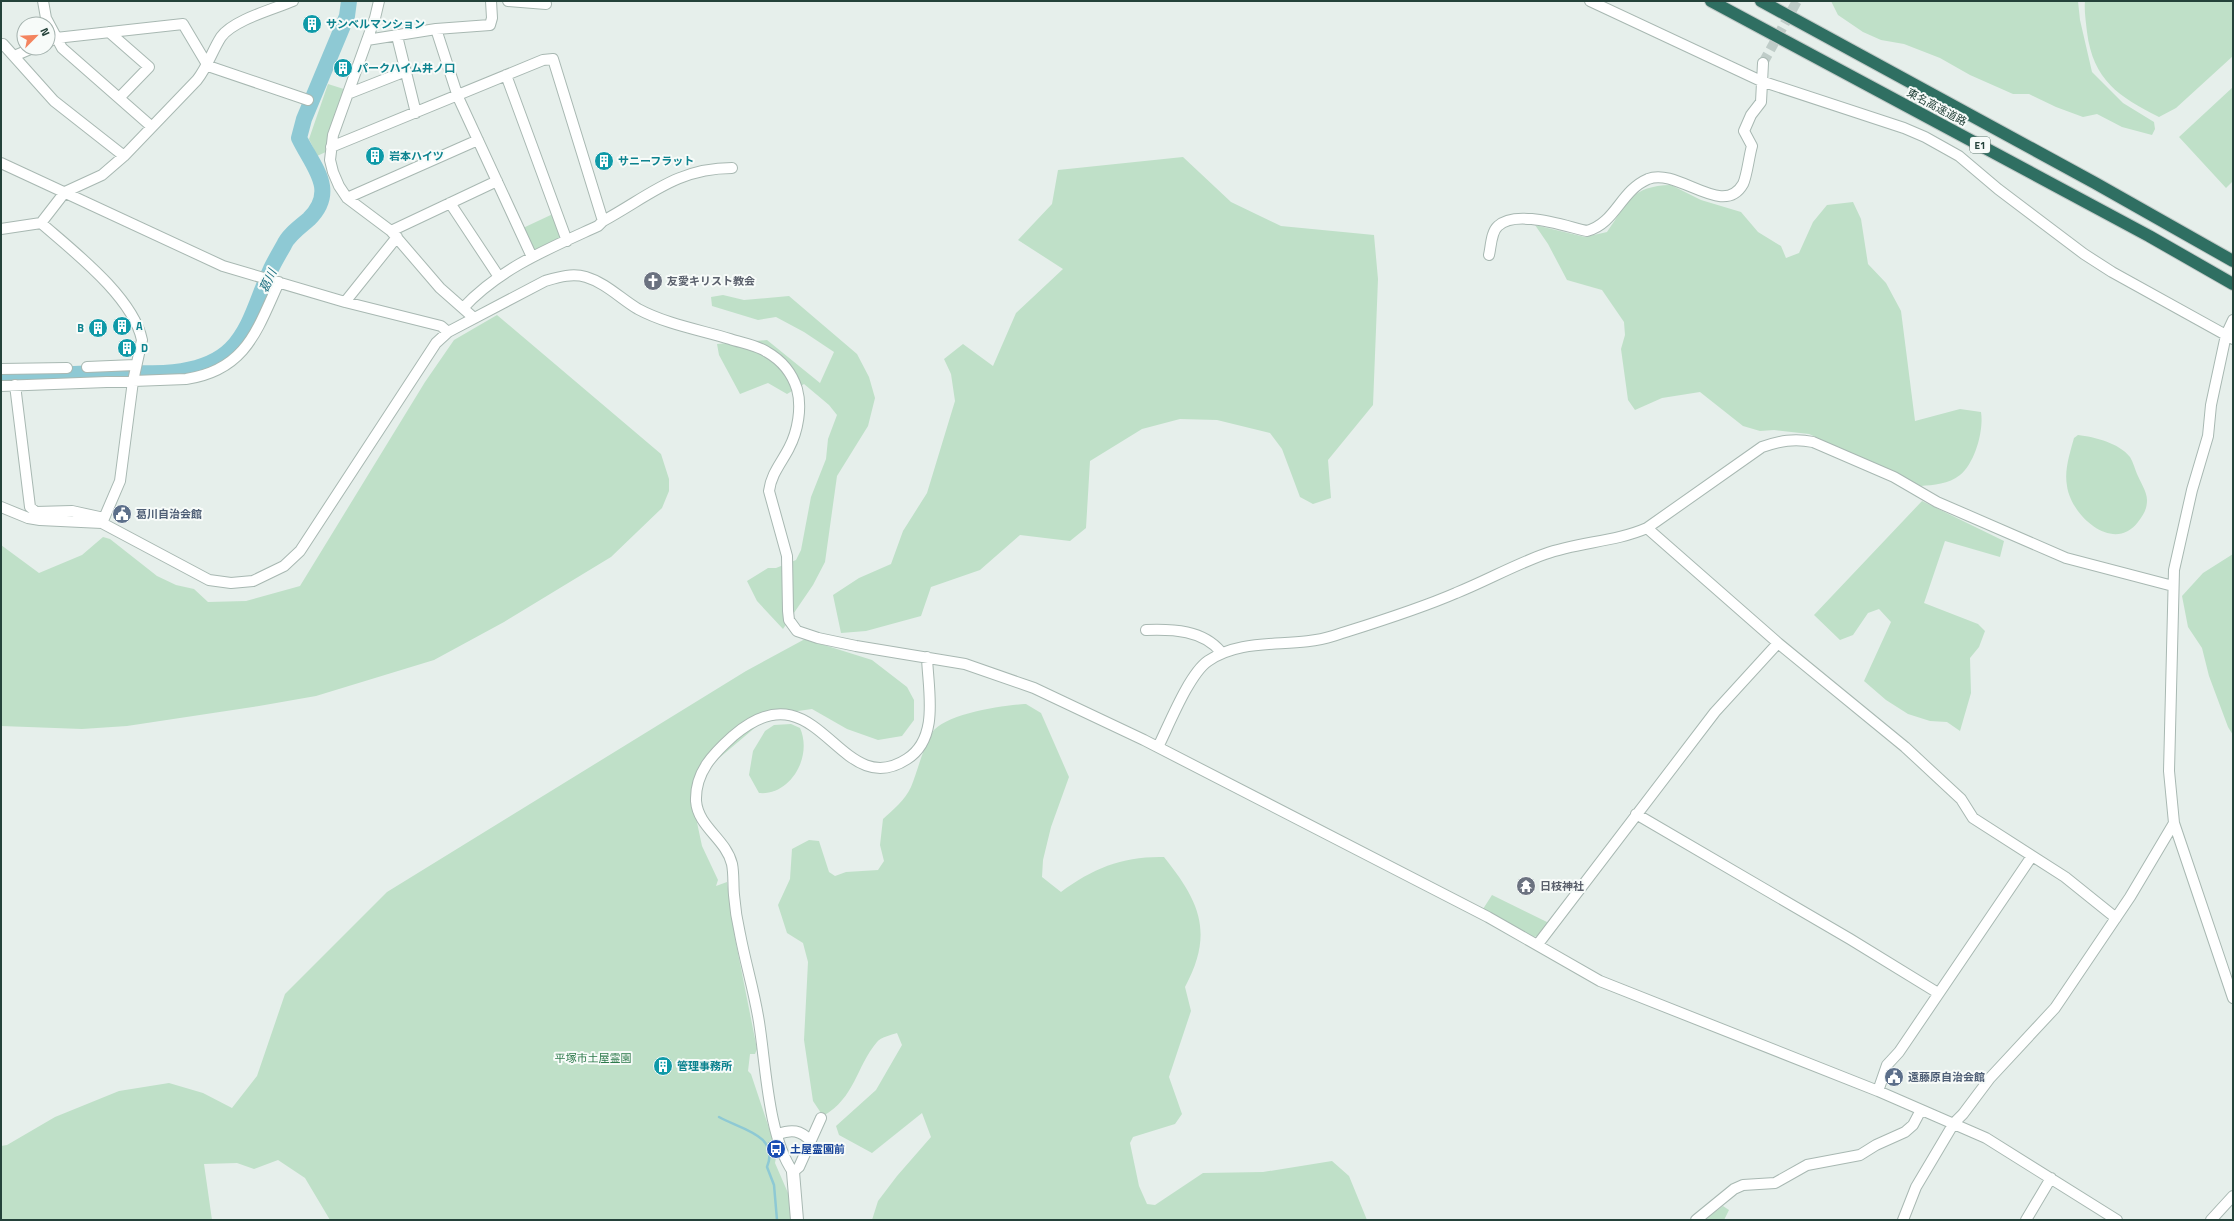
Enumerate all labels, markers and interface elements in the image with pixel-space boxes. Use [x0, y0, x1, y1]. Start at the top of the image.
building icon: サンベルマンション [301, 13, 323, 35]
north arrow [16, 16, 56, 56]
place label: サンベルマンション [326, 16, 425, 32]
text: N [36, 25, 54, 39]
building icon: パークハイム井ノ口 [332, 57, 354, 79]
place label: パークハイム井ノ口 [357, 60, 455, 76]
street label: 東名高速道路 [1904, 84, 1970, 130]
road number: E1 [1970, 137, 1990, 153]
building icon: 岩本ハイツ [364, 145, 386, 167]
place label: 岩本ハイツ [389, 148, 444, 164]
building icon: サニーフラット [593, 150, 615, 172]
place label: サニーフラット [618, 153, 694, 169]
water label: 葛川 [254, 264, 282, 296]
church icon: 友愛キリスト教会 [642, 270, 664, 292]
place label: 友愛キリスト教会 [667, 273, 755, 289]
building icon: A [111, 315, 133, 337]
building icon: B [87, 317, 109, 339]
place label: A [136, 318, 143, 334]
place label: B [77, 320, 84, 336]
building icon: D [116, 337, 138, 359]
place label: D [141, 340, 148, 356]
public building icon: 葛川自治会館 [111, 503, 133, 525]
place label: 葛川自治会館 [136, 506, 202, 522]
temple icon: 日枝神社 [1515, 875, 1537, 897]
place label: 日枝神社 [1540, 878, 1584, 894]
park label: 平塚市土屋霊園 [555, 1050, 632, 1066]
building icon: 管理事務所 [652, 1055, 674, 1077]
place label: 管理事務所 [677, 1058, 732, 1074]
public building icon: 遠藤原自治会館 [1883, 1066, 1905, 1088]
place label: 遠藤原自治会館 [1908, 1069, 1985, 1085]
bus stop icon: 土屋霊園前 [765, 1138, 787, 1160]
place label: 土屋霊園前 [790, 1141, 845, 1157]

